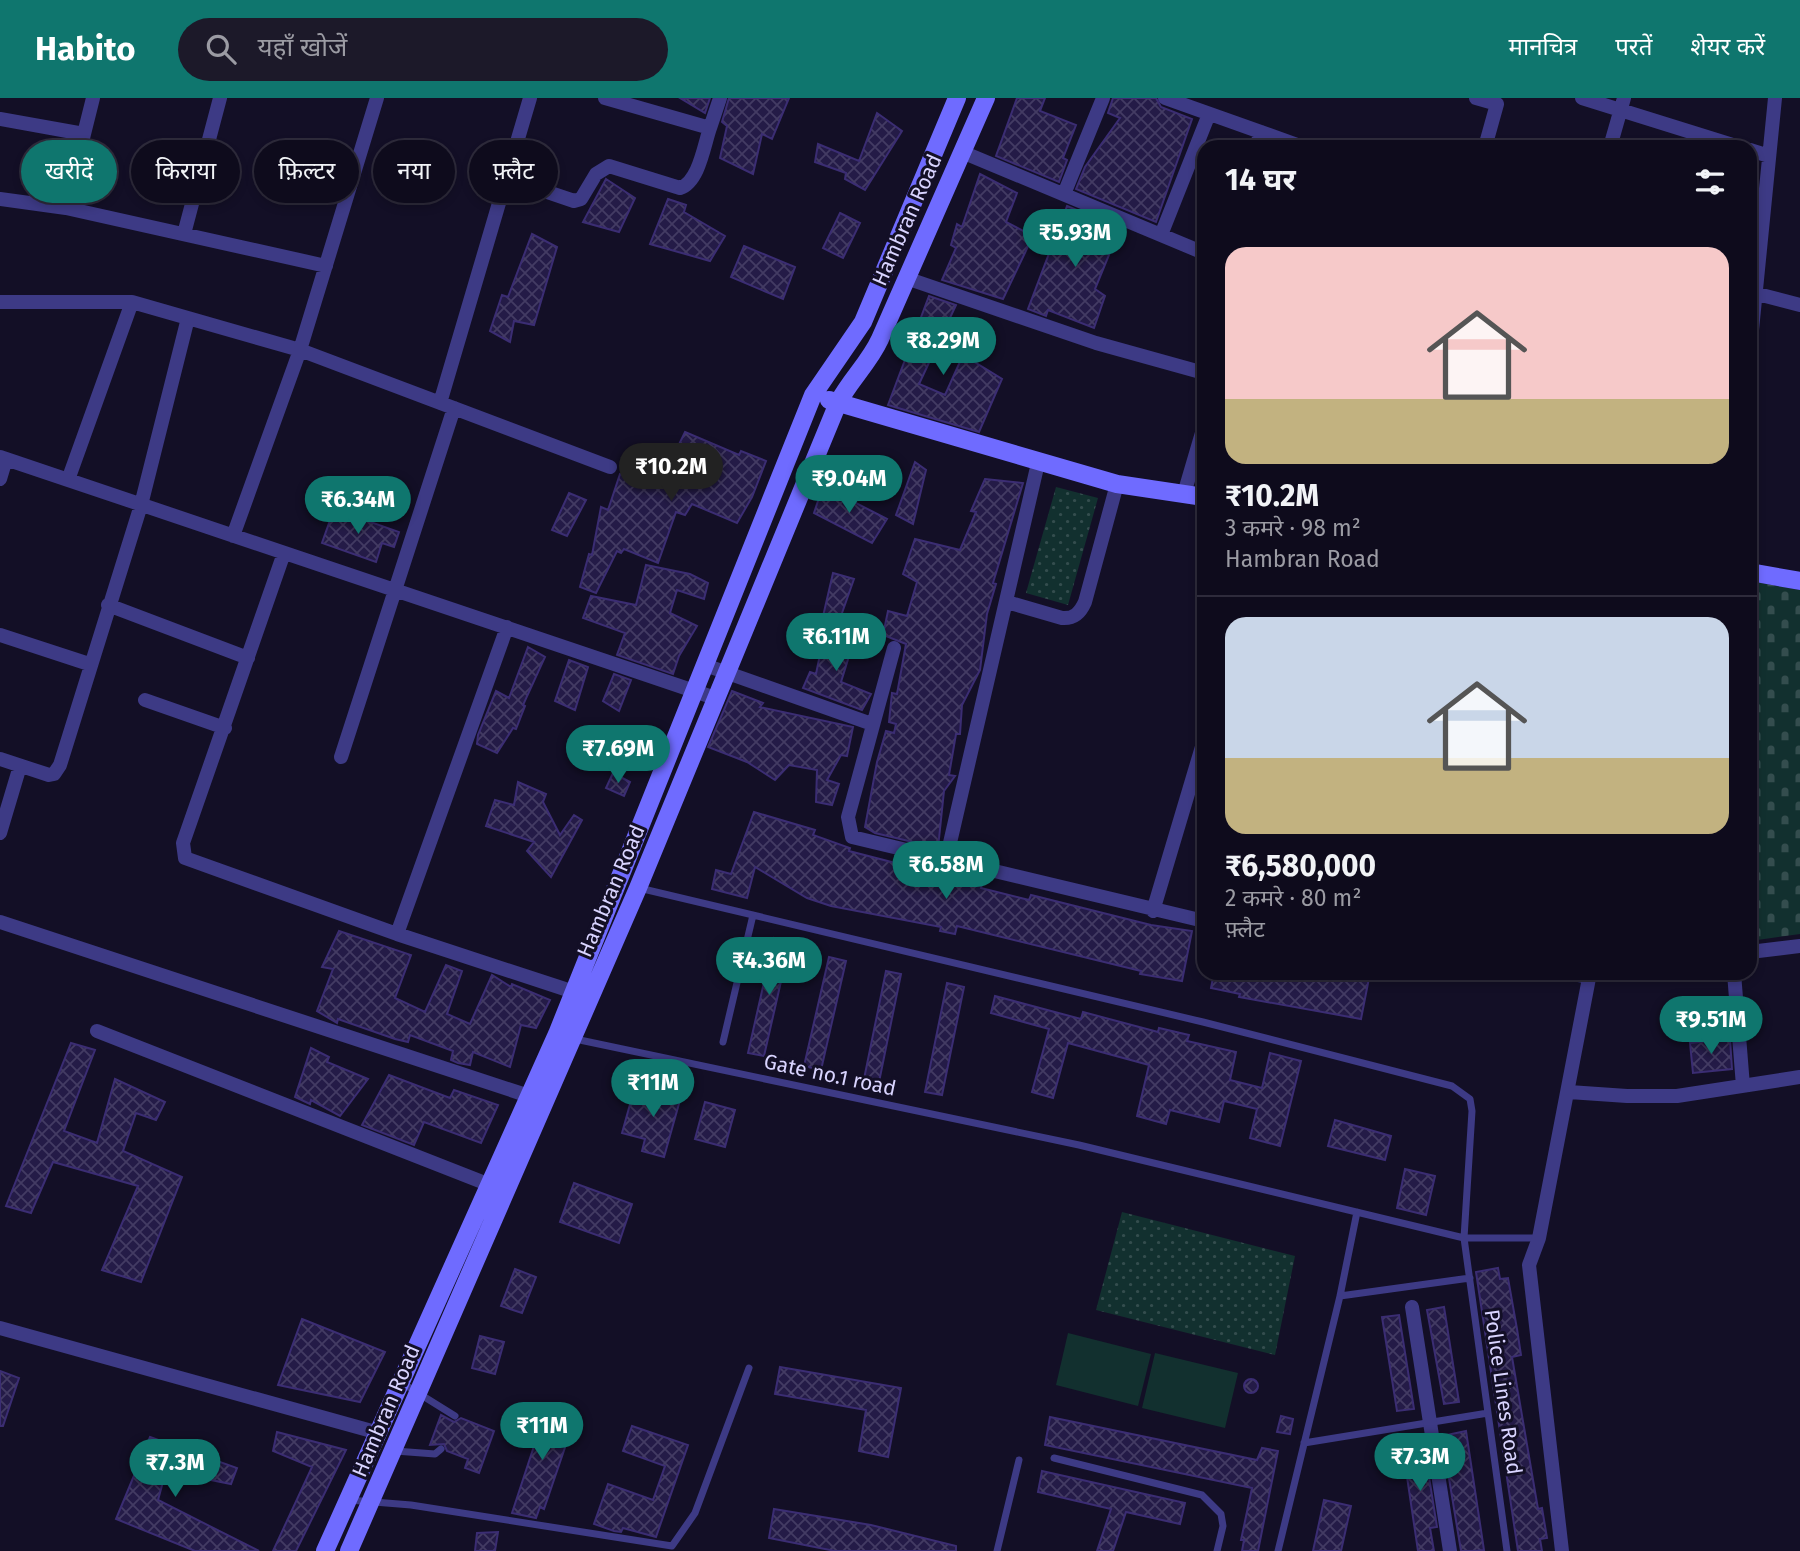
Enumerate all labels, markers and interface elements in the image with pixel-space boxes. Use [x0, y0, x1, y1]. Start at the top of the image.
search box [178, 18, 668, 81]
text: Habito [35, 29, 136, 69]
icon: search [202, 30, 240, 68]
text: यहाँ खोजें [258, 32, 347, 63]
text: मानचित्र [1509, 33, 1577, 61]
text: परतें [1615, 33, 1652, 61]
text: शेयर करें [1690, 33, 1765, 61]
chip: खरीदें [21, 140, 117, 203]
chip: किराया [131, 140, 240, 203]
chip: फ़िल्टर [254, 140, 359, 203]
chip: नया [373, 140, 455, 203]
chip: फ़्लैट [469, 140, 558, 203]
street label: Hambran Road [866, 150, 948, 290]
text: 14 घर [1225, 162, 1296, 198]
icon: filters [1691, 163, 1729, 201]
pin: ₹5.93M [1018, 209, 1132, 269]
text: ₹5.93M [1039, 218, 1111, 246]
icon: home [1414, 292, 1540, 418]
pin: ₹8.29M [886, 317, 1000, 377]
text: ₹8.29M [906, 326, 980, 354]
pin: ₹10.2M [614, 444, 728, 503]
text: ₹10.2M [635, 452, 707, 480]
pin: ₹9.04M [792, 456, 906, 515]
text: ₹9.04M [811, 464, 887, 492]
pin: ₹6.34M [301, 476, 415, 536]
text: ₹10.2M [1225, 478, 1319, 514]
text: ₹6.34M [321, 485, 395, 513]
text: 3 कमरे · 98 m² [1225, 514, 1361, 542]
text: Hambran Road [1225, 545, 1380, 573]
pin: ₹6.11M [779, 614, 893, 673]
text: ₹6.11M [802, 622, 870, 650]
icon: home [1414, 663, 1540, 789]
pin: ₹7.69M [561, 726, 675, 785]
text: ₹7.69M [582, 734, 654, 762]
street label: Hambran Road [571, 821, 651, 961]
pin: ₹6.58M [889, 842, 1003, 901]
text: ₹6,580,000 [1225, 848, 1376, 884]
text: ₹6.58M [909, 850, 983, 878]
text: 2 कमरे · 80 m² [1225, 884, 1361, 912]
text: फ़्लैट [1225, 915, 1265, 943]
pin: ₹4.36M [712, 937, 826, 997]
text: ₹4.36M [732, 946, 806, 974]
pin: ₹9.51M [1654, 996, 1768, 1056]
text: ₹9.51M [1676, 1005, 1746, 1033]
street label: Gate no.1 road [762, 1048, 898, 1102]
pin: ₹11M [612, 1060, 694, 1119]
text: ₹11M [627, 1068, 679, 1096]
street label: Police Lines Road [1479, 1308, 1527, 1476]
street label: Hambran Road [346, 1341, 426, 1481]
pin: ₹11M [501, 1402, 583, 1462]
text: ₹11M [516, 1411, 568, 1439]
pin: ₹7.3M [1371, 1434, 1469, 1493]
pin: ₹7.3M [126, 1440, 224, 1499]
text: ₹7.3M [1390, 1442, 1450, 1470]
text: ₹7.3M [145, 1448, 205, 1476]

